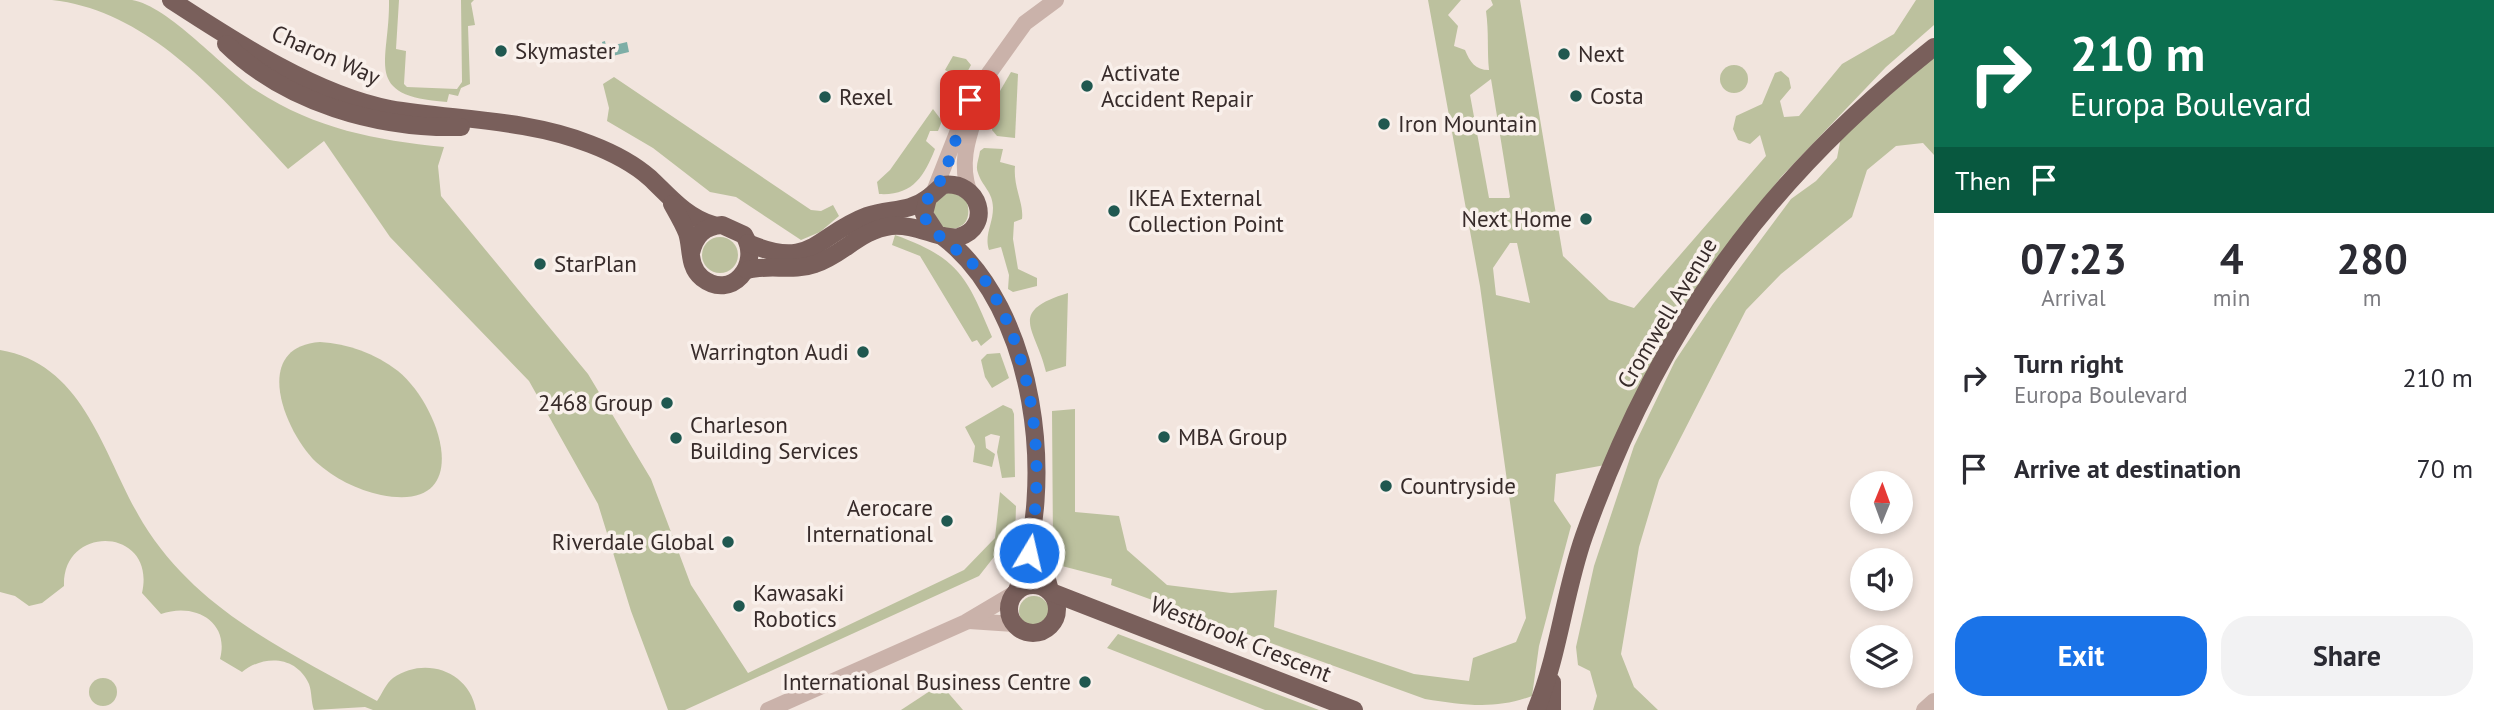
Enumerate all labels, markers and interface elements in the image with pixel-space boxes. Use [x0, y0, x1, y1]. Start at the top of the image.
street label: Charon Way [267, 18, 385, 91]
text: 210 m [2070, 21, 2205, 85]
icon: right [1955, 28, 2046, 119]
place label: Skymaster [515, 36, 616, 65]
place label: Next [1578, 39, 1624, 68]
marker: Skymaster [493, 43, 509, 59]
marker: Next [1556, 46, 1572, 62]
place label: Activate Accident Repair [1101, 58, 1253, 113]
pin [940, 70, 1000, 130]
marker: Activate Accident Repair [1079, 78, 1095, 94]
icon: arrive [951, 81, 989, 119]
place label: Costa [1590, 81, 1644, 110]
place label: Rexel [839, 82, 893, 111]
text: Europa Boulevard [2070, 83, 2312, 125]
marker: Costa [1568, 88, 1584, 104]
marker: Rexel [817, 89, 833, 105]
place label: Iron Mountain [1398, 109, 1537, 138]
marker: Iron Mountain [1376, 116, 1392, 132]
icon: arrive [2025, 161, 2063, 199]
text: Then [1955, 164, 2011, 197]
place label: IKEA External Collection Point [1128, 183, 1284, 238]
marker: IKEA External Collection Point [1106, 203, 1122, 219]
place label: Next Home [1461, 204, 1572, 233]
marker: Next Home [1578, 211, 1594, 227]
text: 07:23 [2020, 231, 2127, 286]
text: 4 [2220, 231, 2243, 286]
text: 280 [2336, 231, 2408, 286]
street label: Cromwell Avenue [1610, 232, 1723, 393]
place label: StarPlan [554, 249, 637, 278]
marker: StarPlan [532, 256, 548, 272]
text: Arrival [2041, 283, 2106, 312]
text: min [2213, 283, 2250, 312]
text: m [2363, 283, 2381, 312]
place label: Warrington Audi [691, 337, 849, 366]
marker: Warrington Audi [855, 344, 871, 360]
text: Turn right [2014, 347, 2123, 380]
icon: right [1955, 359, 1993, 397]
text: 210 m [2402, 361, 2473, 394]
text: Europa Boulevard [2014, 380, 2188, 409]
place label: 2468 Group [538, 388, 653, 417]
marker: 2468 Group [659, 395, 675, 411]
place label: Charleson Building Services [690, 410, 859, 465]
place label: MBA Group [1178, 422, 1287, 451]
marker: MBA Group [1156, 429, 1172, 445]
marker: Charleson Building Services [668, 430, 684, 446]
icon: arrive [1955, 450, 1993, 488]
text: Arrive at destination [2014, 452, 2241, 485]
text: 70 m [2417, 452, 2473, 485]
place label: Countryside [1400, 471, 1516, 500]
north arrow [1850, 471, 1913, 534]
map controls [1850, 471, 1913, 688]
marker: Countryside [1378, 478, 1394, 494]
place label: Aerocare International [806, 493, 933, 548]
marker: Aerocare International [939, 513, 955, 529]
position arrow [992, 516, 1066, 590]
place label: Riverdale Global [552, 527, 714, 556]
marker: Riverdale Global [720, 534, 736, 550]
button: sound [1850, 548, 1913, 611]
place label: Kawasaki Robotics [753, 578, 844, 633]
street label: Westbrook Crescent [1147, 589, 1336, 688]
marker: Kawasaki Robotics [731, 598, 747, 614]
button: Exit [1955, 616, 2207, 696]
button: Share [2221, 616, 2473, 696]
button: layers [1850, 625, 1913, 688]
place label: International Business Centre [782, 667, 1071, 696]
marker: International Business Centre [1077, 674, 1093, 690]

